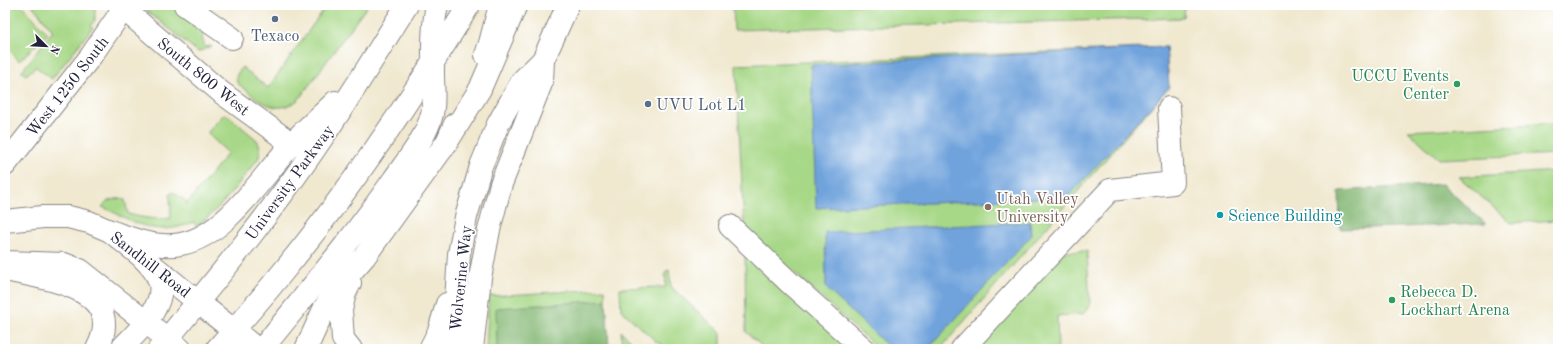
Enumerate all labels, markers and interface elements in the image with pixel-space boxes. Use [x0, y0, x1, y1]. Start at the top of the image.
marker: Texaco [270, 14, 280, 24]
north arrow [26, 26, 66, 66]
place label: Texaco [251, 29, 299, 45]
street label: West 1250 South [25, 34, 113, 140]
street label: South 800 West [154, 36, 252, 120]
text: N [47, 43, 60, 56]
place label: UCCU Events Center [1351, 69, 1449, 103]
marker: UCCU Events Center [1452, 79, 1462, 89]
place label: UVU Lot L1 [656, 98, 747, 114]
marker: UVU Lot L1 [643, 99, 653, 109]
street label: University Parkway [244, 122, 338, 244]
place label: Utah Valley University [996, 192, 1079, 226]
marker: Utah Valley University [983, 202, 993, 212]
place label: Science Building [1228, 209, 1343, 225]
marker: Science Building [1215, 210, 1225, 220]
street label: Wolverine Way [448, 224, 476, 332]
street label: Sandhill Road [107, 230, 193, 302]
place label: Rebecca D. Lockhart Arena [1400, 285, 1510, 319]
marker: Rebecca D. Lockhart Arena [1387, 295, 1397, 305]

